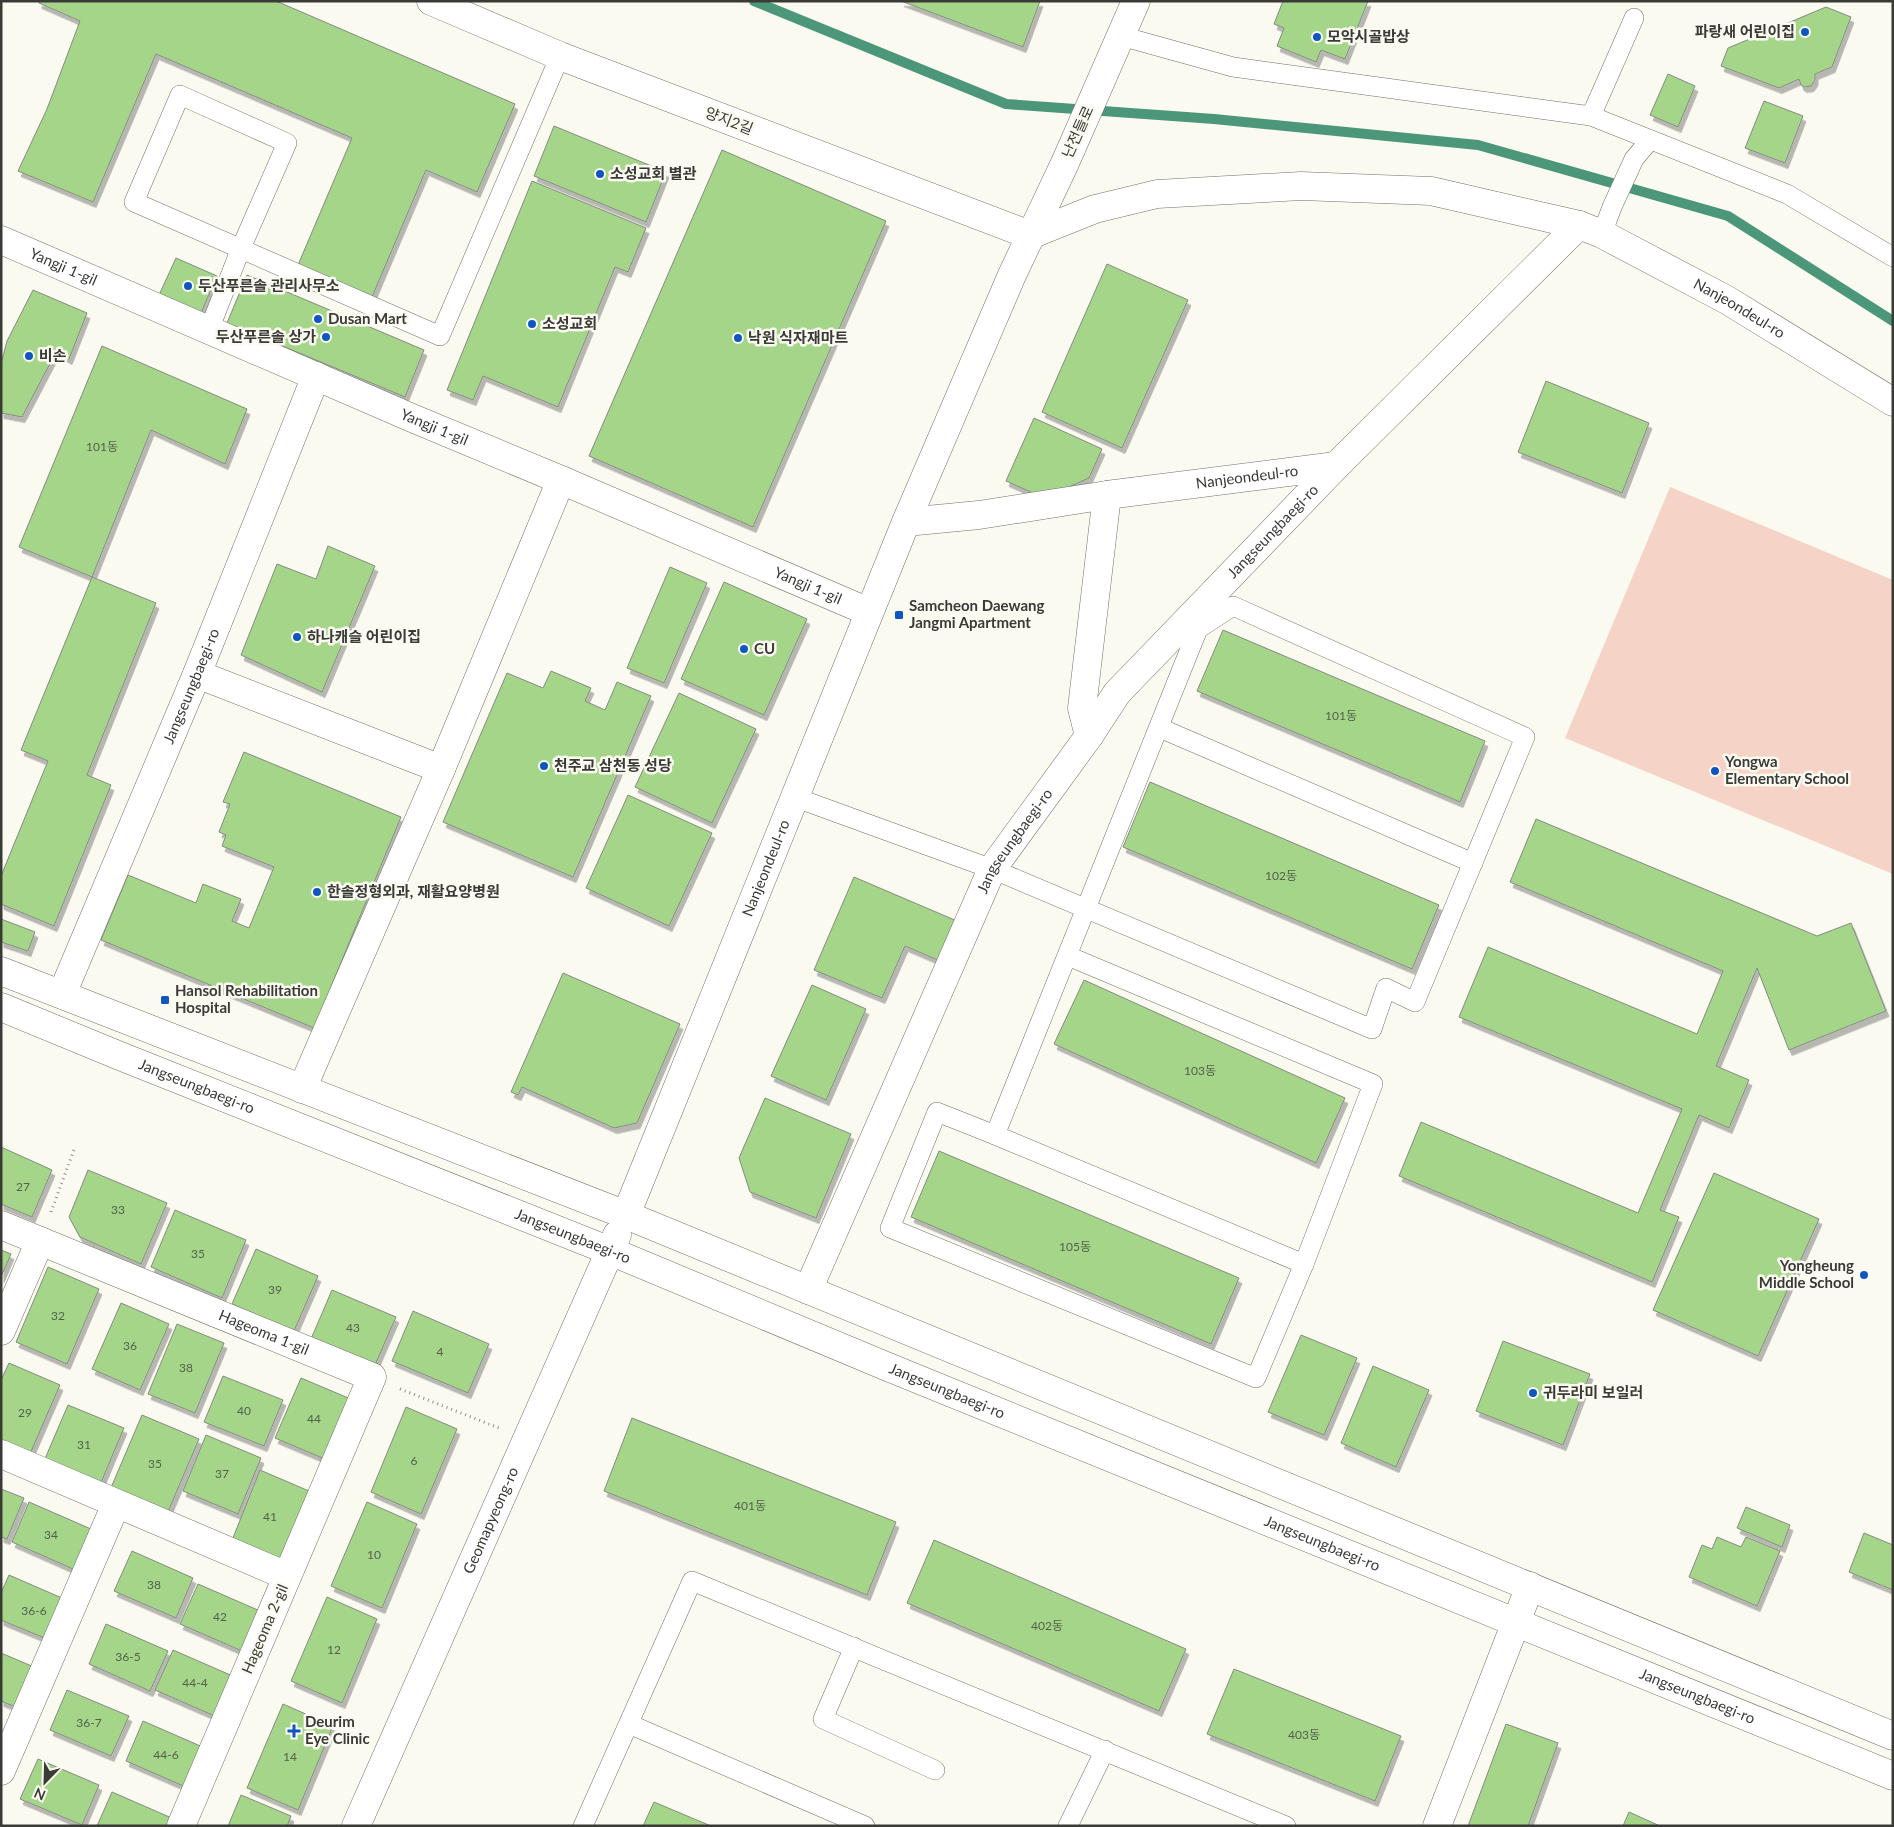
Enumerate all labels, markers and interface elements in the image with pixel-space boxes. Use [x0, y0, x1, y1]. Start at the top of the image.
place label: 파랑새 어린이집 [1695, 22, 1795, 40]
marker: 파랑새 어린이집 [1799, 26, 1811, 38]
place label: 모악시골밥상 [1327, 27, 1410, 45]
marker: 모악시골밥상 [1311, 31, 1323, 43]
street label: 양지2길 [703, 103, 756, 137]
street label: 난전들로 [1058, 103, 1097, 160]
place label: 소성교회 별관 [610, 164, 697, 182]
marker: 소성교회 별관 [594, 168, 606, 180]
street label: Yangji 1-gil [27, 244, 100, 289]
street label: Nanjeondeul-ro [1691, 274, 1789, 342]
place label: 두산푸른솔 관리사무소 [198, 276, 340, 294]
marker: 두산푸른솔 관리사무소 [182, 280, 194, 292]
place label: Dusan Mart [328, 309, 407, 327]
marker: Dusan Mart [312, 313, 324, 325]
place label: 소성교회 [542, 314, 597, 332]
marker: 소성교회 [526, 318, 538, 330]
place label: 두산푸른솔 상가 [216, 327, 316, 345]
place label: 낙원 식자재마트 [748, 328, 848, 346]
marker: 두산푸른솔 상가 [320, 331, 332, 343]
marker: 낙원 식자재마트 [732, 332, 744, 344]
place label: 비손 [39, 346, 67, 364]
marker: 비손 [23, 350, 35, 362]
street label: Yangji 1-gil [398, 404, 471, 448]
house number: 101동 [86, 439, 118, 454]
street label: Nanjeondeul-ro [1195, 461, 1299, 492]
street label: Jangseungbaegi-ro [1223, 480, 1321, 581]
street label: Yangji 1-gil [772, 563, 845, 607]
place label: Samcheon Daewang Jangmi Apartment [909, 596, 1044, 631]
marker: Samcheon Daewang Jangmi Apartment [893, 609, 905, 621]
street label: Jangseungbaegi-ro [159, 625, 222, 746]
place label: 하나캐슬 어린이집 [307, 627, 421, 645]
marker: 하나캐슬 어린이집 [291, 631, 303, 643]
place label: CU [754, 639, 775, 657]
marker: CU [738, 643, 750, 655]
house number: 101동 [1325, 708, 1357, 723]
place label: Yongwa Elementary School [1724, 752, 1849, 787]
place label: 천주교 삼천동 성당 [554, 756, 672, 774]
marker: 천주교 삼천동 성당 [538, 760, 550, 772]
marker: Yongwa Elementary School [1709, 765, 1721, 777]
street label: Jangseungbaegi-ro [972, 785, 1056, 896]
street label: Nanjeondeul-ro [738, 817, 793, 919]
house number: 102동 [1265, 868, 1297, 883]
place label: 한솔정형외과, 재활요양병원 [327, 882, 500, 900]
marker: 한솔정형외과, 재활요양병원 [311, 886, 323, 898]
place label: Hansol Rehabilitation Hospital [175, 981, 318, 1016]
marker: Hansol Rehabilitation Hospital [159, 994, 171, 1006]
street label: Jangseungbaegi-ro [136, 1054, 257, 1117]
house number: 103동 [1184, 1063, 1216, 1078]
house number: 27 [16, 1179, 30, 1194]
house number: 33 [111, 1202, 125, 1217]
street label: Jangseungbaegi-ro [513, 1204, 634, 1267]
house number: 105동 [1059, 1239, 1091, 1254]
house number: 35 [191, 1246, 205, 1261]
place label: Yongheung Middle School [1759, 1256, 1854, 1291]
marker: Yongheung Middle School [1858, 1269, 1870, 1281]
house number: 39 [268, 1282, 282, 1297]
street label: Hageoma 1-gil [216, 1305, 312, 1358]
house number: 32 [51, 1308, 65, 1323]
house number: 43 [346, 1320, 360, 1335]
house number: 36 [123, 1338, 137, 1353]
house number: 4 [437, 1344, 444, 1359]
street label: Jangseungbaegi-ro [887, 1359, 1008, 1422]
house number: 38 [179, 1360, 193, 1375]
place label: 귀두라미 보일러 [1543, 1383, 1643, 1401]
marker: 귀두라미 보일러 [1527, 1387, 1539, 1399]
house number: 40 [237, 1403, 251, 1418]
house number: 29 [18, 1405, 32, 1420]
house number: 44 [307, 1411, 321, 1426]
house number: 31 [77, 1437, 91, 1452]
house number: 6 [411, 1453, 418, 1468]
house number: 35 [148, 1456, 162, 1471]
street label: Geomapyeong-ro [459, 1464, 521, 1576]
house number: 37 [215, 1466, 229, 1481]
house number: 401동 [734, 1498, 766, 1513]
house number: 41 [263, 1509, 277, 1524]
street label: Jangseungbaegi-ro [1262, 1511, 1383, 1574]
house number: 34 [44, 1527, 58, 1542]
house number: 10 [367, 1547, 381, 1562]
house number: 38 [147, 1577, 161, 1592]
street label: Hageoma 2-gil [237, 1581, 291, 1676]
house number: 36-6 [21, 1603, 47, 1618]
house number: 42 [213, 1609, 227, 1624]
house number: 402동 [1031, 1618, 1063, 1633]
house number: 12 [327, 1642, 341, 1657]
house number: 36-5 [115, 1649, 141, 1664]
street label: Jangseungbaegi-ro [1637, 1664, 1758, 1727]
house number: 44-4 [182, 1675, 208, 1690]
place label: Deurim Eye Clinic [305, 1712, 370, 1747]
house number: 36-7 [76, 1715, 102, 1730]
marker: Deurim Eye Clinic [287, 1724, 301, 1738]
house number: 403동 [1288, 1727, 1320, 1742]
house number: 44-6 [153, 1747, 179, 1762]
house number: 14 [283, 1749, 297, 1764]
north arrow [20, 1757, 70, 1807]
text: N [31, 1784, 48, 1804]

